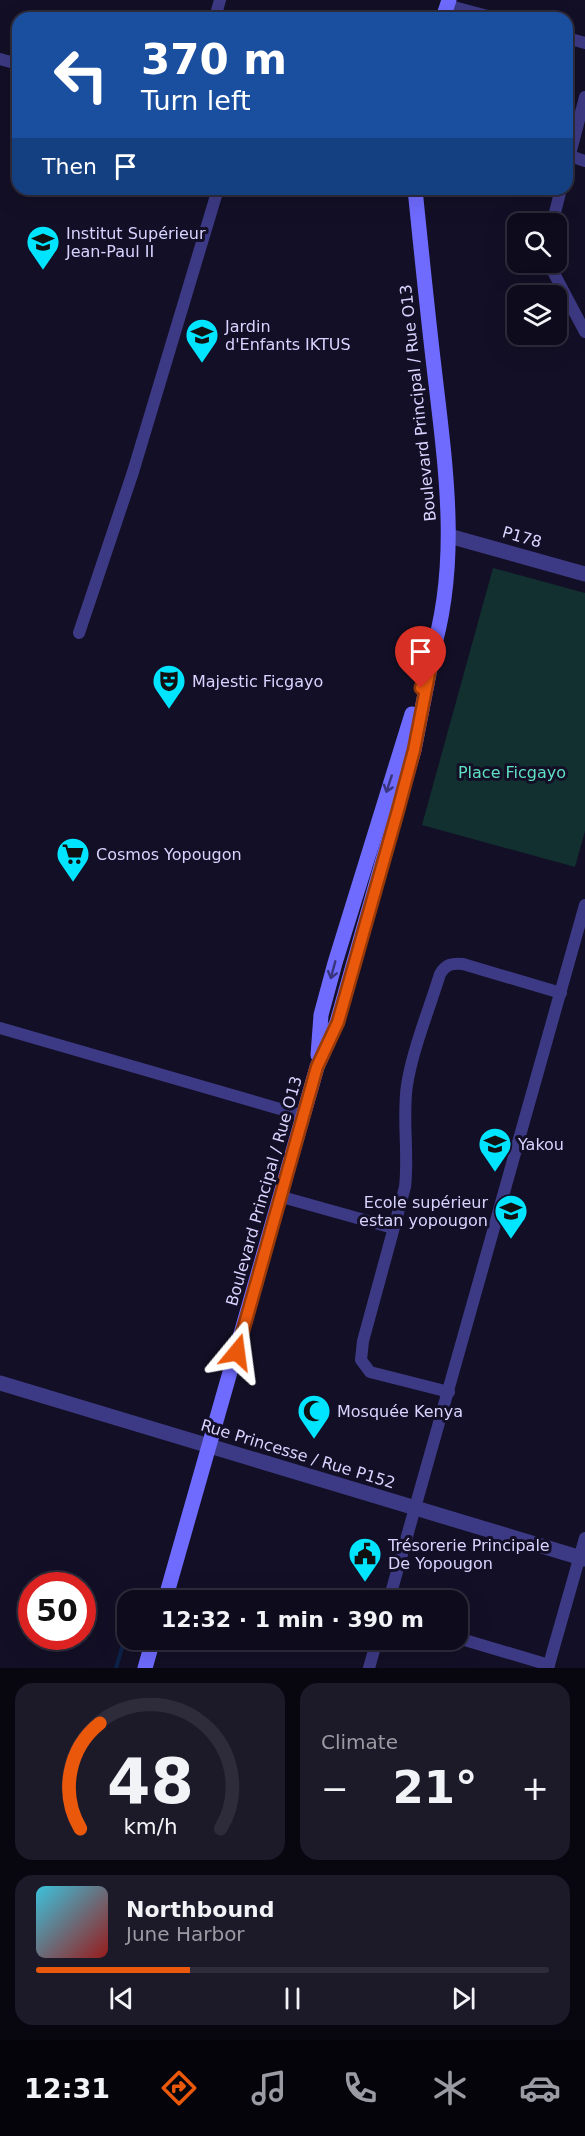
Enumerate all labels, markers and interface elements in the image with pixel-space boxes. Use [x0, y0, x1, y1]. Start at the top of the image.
text: 370 m [141, 35, 287, 84]
icon: left [42, 36, 120, 114]
text: Turn left [141, 85, 251, 116]
icon: arrive [109, 150, 142, 183]
text: Then [42, 154, 97, 179]
map controls [507, 213, 567, 345]
button: search [507, 213, 567, 273]
school or university icon: Institut Supérieur Jean-Paul II [25, 224, 61, 271]
place label: Institut Supérieur Jean-Paul II [65, 224, 206, 261]
street label: Boulevard Principal / Rue O13 [396, 284, 440, 522]
button: layers [507, 285, 567, 345]
school or university icon: Jardin d'Enfants IKTUS [184, 317, 220, 364]
place label: Jardin d'Enfants IKTUS [224, 317, 351, 354]
street label: P178 [500, 522, 544, 552]
pin [395, 626, 446, 688]
icon: arrive [404, 635, 437, 668]
theatre icon: Majestic Ficgayo [151, 663, 187, 710]
place label: Majestic Ficgayo [192, 672, 323, 691]
park label: Place Ficgayo [458, 763, 566, 782]
one-way arrow [383, 774, 394, 793]
supermarket icon: Cosmos Yopougon [55, 836, 91, 883]
place label: Cosmos Yopougon [96, 845, 242, 864]
one-way arrow [327, 960, 339, 979]
street label: Boulevard Principal / Rue O13 [222, 1074, 306, 1308]
school or university icon: Yakou [477, 1126, 513, 1173]
place label: Yakou [517, 1135, 564, 1154]
place label: Ecole supérieur estan yopougon [359, 1193, 488, 1230]
school or university icon: Ecole supérieur estan yopougon [493, 1193, 529, 1240]
position arrow [205, 1320, 269, 1384]
mosque icon: Mosquée Kenya [296, 1393, 332, 1440]
place label: Mosquée Kenya [337, 1402, 463, 1421]
street label: Rue Princesse / Rue P152 [198, 1415, 398, 1493]
public building icon: Trésorerie Principale De Yopougon [347, 1536, 383, 1583]
place label: Trésorerie Principale De Yopougon [387, 1536, 550, 1573]
speed limit sign: 50 [18, 1572, 96, 1650]
text: 12:32 · 1 min · 390 m [161, 1607, 424, 1632]
text: Climate [321, 1730, 398, 1754]
text: 48 [107, 1745, 193, 1818]
text: 21° [392, 1761, 478, 1814]
text: − [321, 1769, 349, 1808]
text: + [521, 1769, 549, 1808]
text: km/h [123, 1814, 177, 1839]
text: Northbound [126, 1897, 275, 1922]
text: June Harbor [126, 1922, 245, 1946]
icon: previous [105, 1982, 138, 2015]
icon: pause [276, 1982, 309, 2015]
icon: next [447, 1982, 480, 2015]
icon: directions [158, 2067, 200, 2109]
icon: music [248, 2067, 290, 2109]
icon: phone [339, 2067, 381, 2109]
icon: climate [429, 2067, 471, 2109]
icon: car [519, 2067, 561, 2109]
text: 12:31 [24, 2073, 110, 2104]

